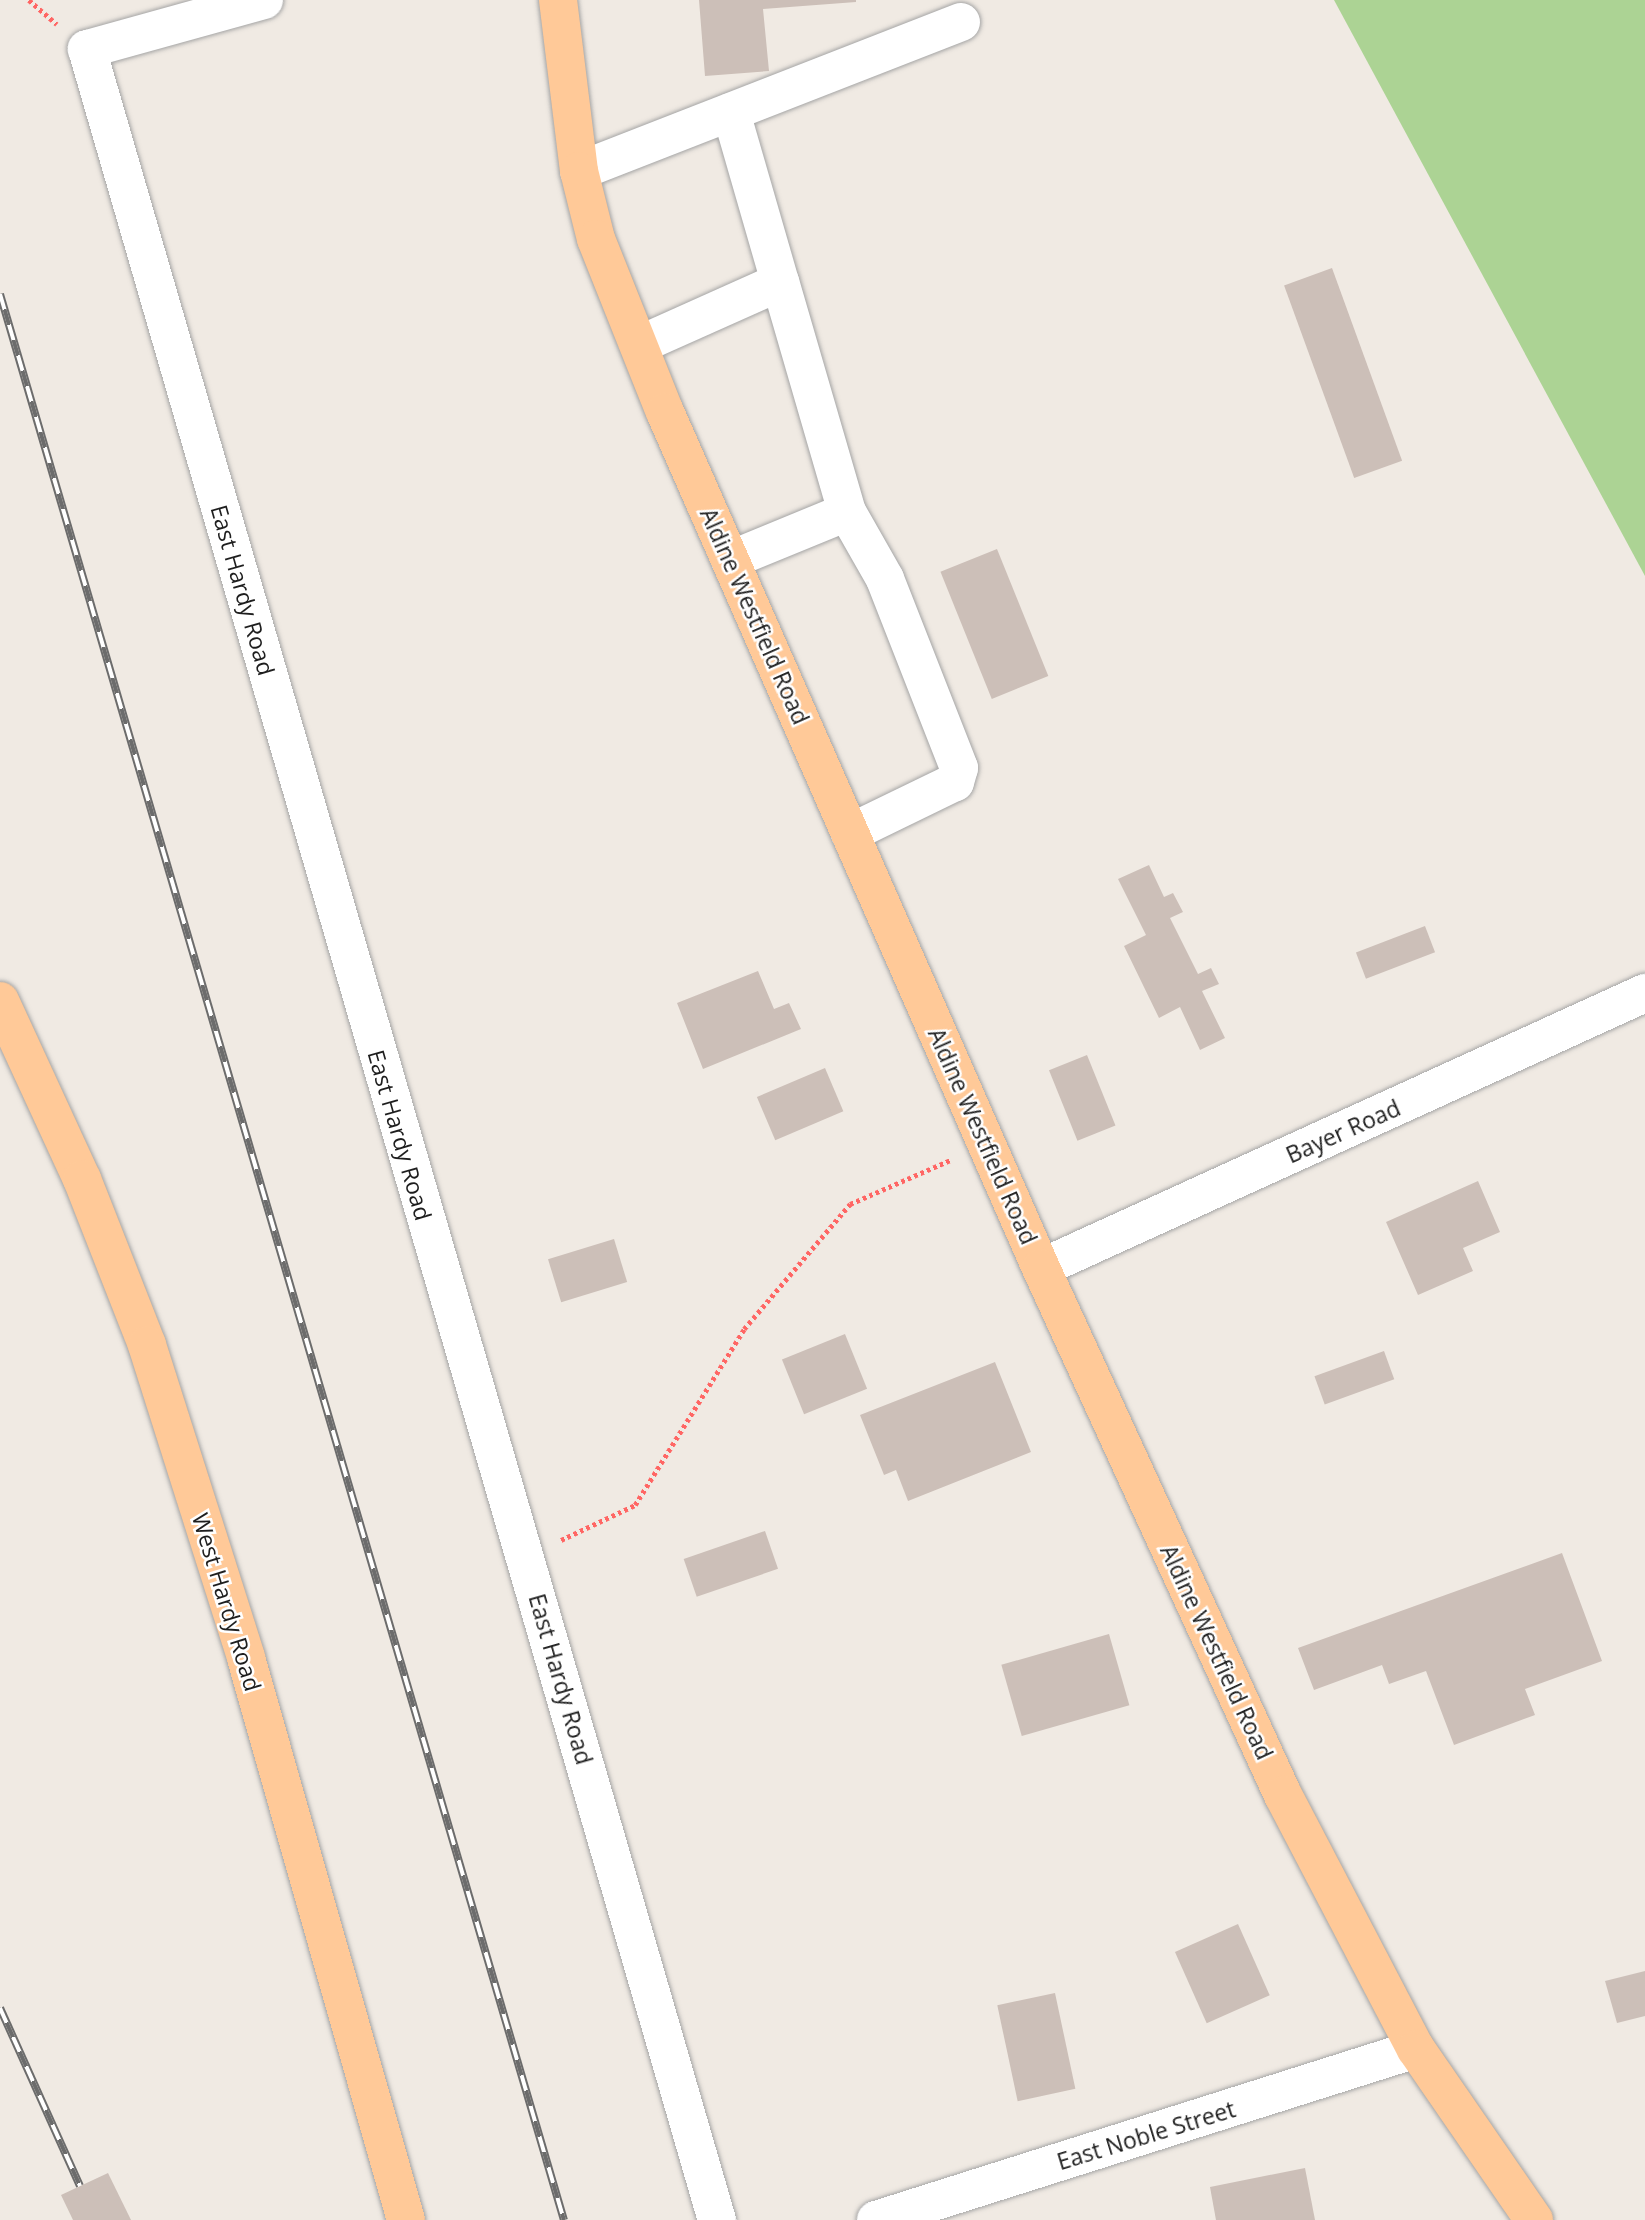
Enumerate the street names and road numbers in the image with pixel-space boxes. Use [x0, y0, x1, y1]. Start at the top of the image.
street label: East Hardy Road [205, 501, 281, 679]
street label: Aldine Westfield Road [695, 504, 815, 728]
street label: Aldine Westfield Road [923, 1024, 1043, 1248]
street label: East Hardy Road [362, 1046, 438, 1224]
street label: Bayer Road [1282, 1094, 1404, 1168]
street label: West Hardy Road [187, 1510, 267, 1694]
street label: Aldine Westfield Road [1155, 1540, 1279, 1764]
street label: East Hardy Road [523, 1590, 599, 1768]
street label: East Noble Street [1054, 2095, 1238, 2175]

